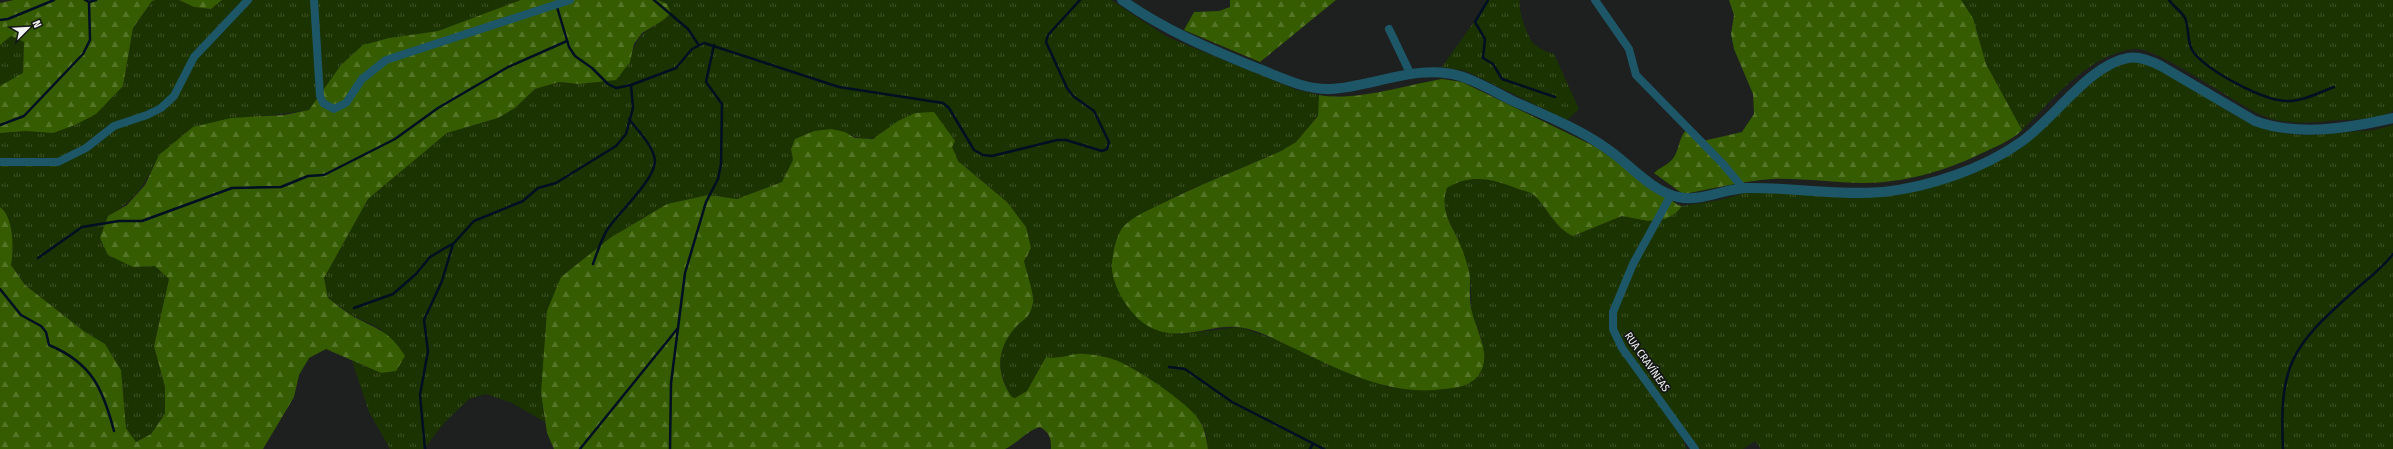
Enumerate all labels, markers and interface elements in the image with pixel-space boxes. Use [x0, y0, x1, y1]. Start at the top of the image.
north arrow [8, 8, 48, 48]
text: N [29, 18, 44, 30]
street label: RUA CRAVÍNEAS [1622, 329, 1673, 395]

